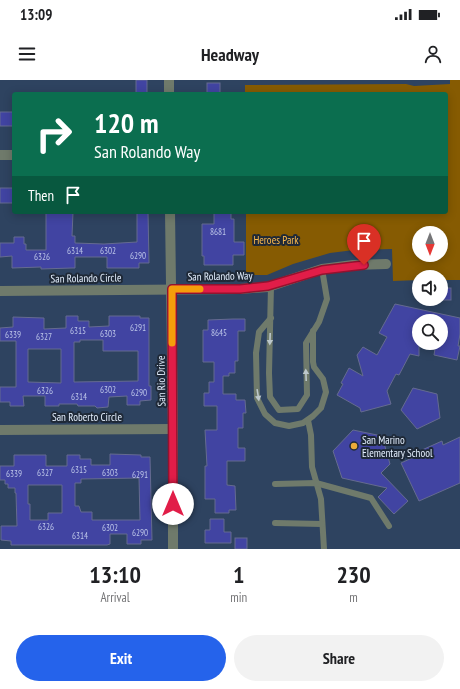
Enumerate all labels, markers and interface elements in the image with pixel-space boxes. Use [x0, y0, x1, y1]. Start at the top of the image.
text: 13:09 [20, 5, 52, 24]
icon: menu [16, 43, 38, 65]
text: Headway [201, 43, 259, 66]
icon: person [422, 43, 444, 65]
text: 120 m [94, 104, 158, 141]
icon: right [28, 108, 80, 160]
text: San Rolando Way [94, 140, 200, 163]
icon: arrive [62, 184, 84, 206]
text: Then [28, 186, 54, 205]
pin [347, 224, 381, 265]
house number: 8681 [210, 226, 226, 237]
north arrow [412, 226, 448, 262]
map controls [412, 226, 448, 350]
icon: arrive [353, 230, 375, 252]
park label: Heroes Park [253, 233, 299, 247]
house number: 6314 [67, 245, 83, 256]
house number: 6302 [100, 245, 116, 256]
house number: 6290 [130, 250, 146, 261]
house number: 6326 [34, 251, 50, 262]
street label: San Rolando Way [187, 268, 253, 284]
street label: San Rolando Circle [50, 270, 122, 286]
button: sound [412, 270, 448, 306]
button: search [412, 314, 448, 350]
house number: 6291 [130, 322, 146, 333]
house number: 6315 [70, 325, 86, 336]
house number: 8645 [211, 327, 227, 338]
house number: 6303 [100, 328, 116, 339]
house number: 6339 [5, 329, 21, 340]
house number: 6327 [36, 331, 52, 342]
one-way arrow [267, 333, 273, 346]
street label: San Rio Drive [154, 355, 168, 407]
one-way arrow [303, 368, 309, 381]
house number: 6302 [100, 384, 116, 395]
house number: 6326 [37, 385, 53, 396]
house number: 6290 [131, 387, 147, 398]
one-way arrow [255, 388, 261, 401]
house number: 6314 [71, 391, 87, 402]
street label: San Roberto Circle [52, 410, 122, 424]
place label: San Marino Elementary School [362, 433, 433, 460]
marker: San Marino Elementary School [349, 441, 359, 451]
house number: 6315 [71, 464, 87, 475]
house number: 6327 [37, 467, 53, 478]
house number: 6303 [102, 467, 118, 478]
house number: 6339 [6, 468, 22, 479]
house number: 6291 [132, 469, 148, 480]
position arrow [152, 483, 194, 525]
house number: 6326 [38, 521, 54, 532]
house number: 6302 [102, 522, 118, 533]
house number: 6290 [132, 527, 148, 538]
house number: 6314 [72, 530, 88, 541]
text: 13:10 [89, 559, 141, 590]
text: 1 [233, 559, 244, 590]
text: 230 [336, 559, 371, 590]
text: Arrival [100, 589, 130, 606]
text: min [230, 589, 247, 606]
text: m [349, 589, 358, 606]
button: Exit [16, 635, 226, 681]
button: Share [234, 635, 444, 681]

